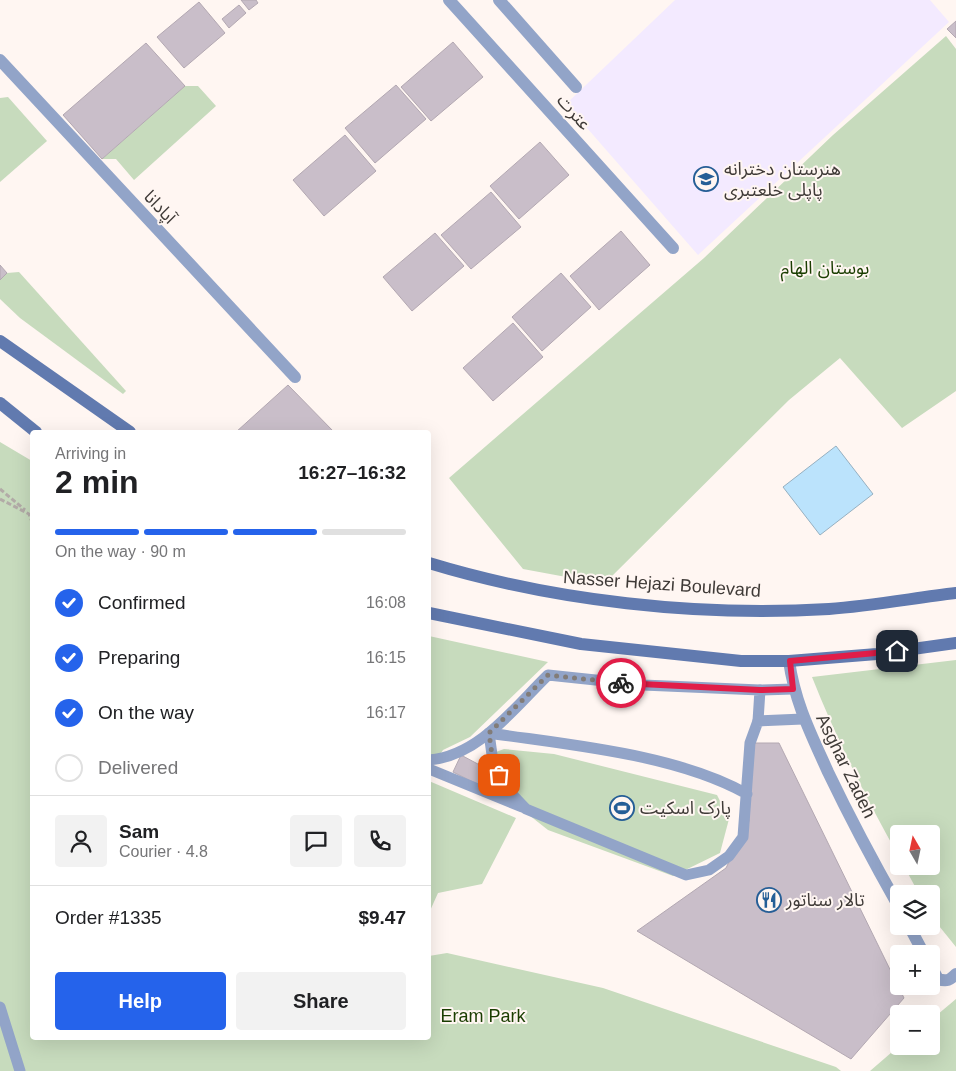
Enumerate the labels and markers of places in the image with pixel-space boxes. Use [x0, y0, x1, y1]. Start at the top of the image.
place label: هنرستان دخترانه پاپلی خلعتبری [724, 159, 841, 201]
school or university icon: هنرستان دخترانه پاپلی خلعتبری [693, 166, 719, 192]
pin [876, 630, 918, 672]
pin [478, 754, 520, 796]
sports icon: پارک اسکیت [609, 795, 635, 821]
place label: پارک اسکیت [640, 798, 731, 819]
restaurant icon: تالار سناتور [756, 887, 782, 913]
place label: تالار سناتور [785, 890, 865, 911]

